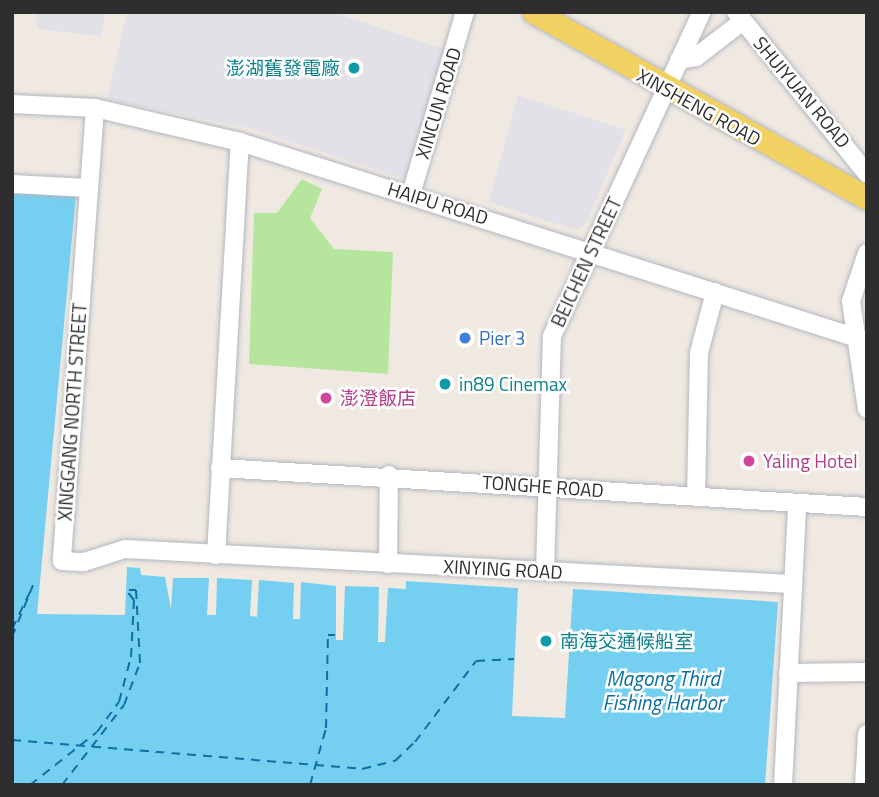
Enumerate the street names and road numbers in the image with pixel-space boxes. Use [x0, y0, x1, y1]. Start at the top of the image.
street label: SHUIYUAN ROAD [749, 32, 855, 152]
street label: XINCUN ROAD [410, 45, 466, 161]
street label: XINSHENG ROAD [633, 64, 765, 150]
street label: HAIPU ROAD [385, 177, 491, 229]
street label: BEICHEN STREET [546, 193, 626, 331]
street label: XINGGANG NORTH STREET [53, 302, 91, 522]
street label: TONGHE ROAD [481, 470, 605, 502]
street label: XINYING ROAD [443, 554, 563, 584]

